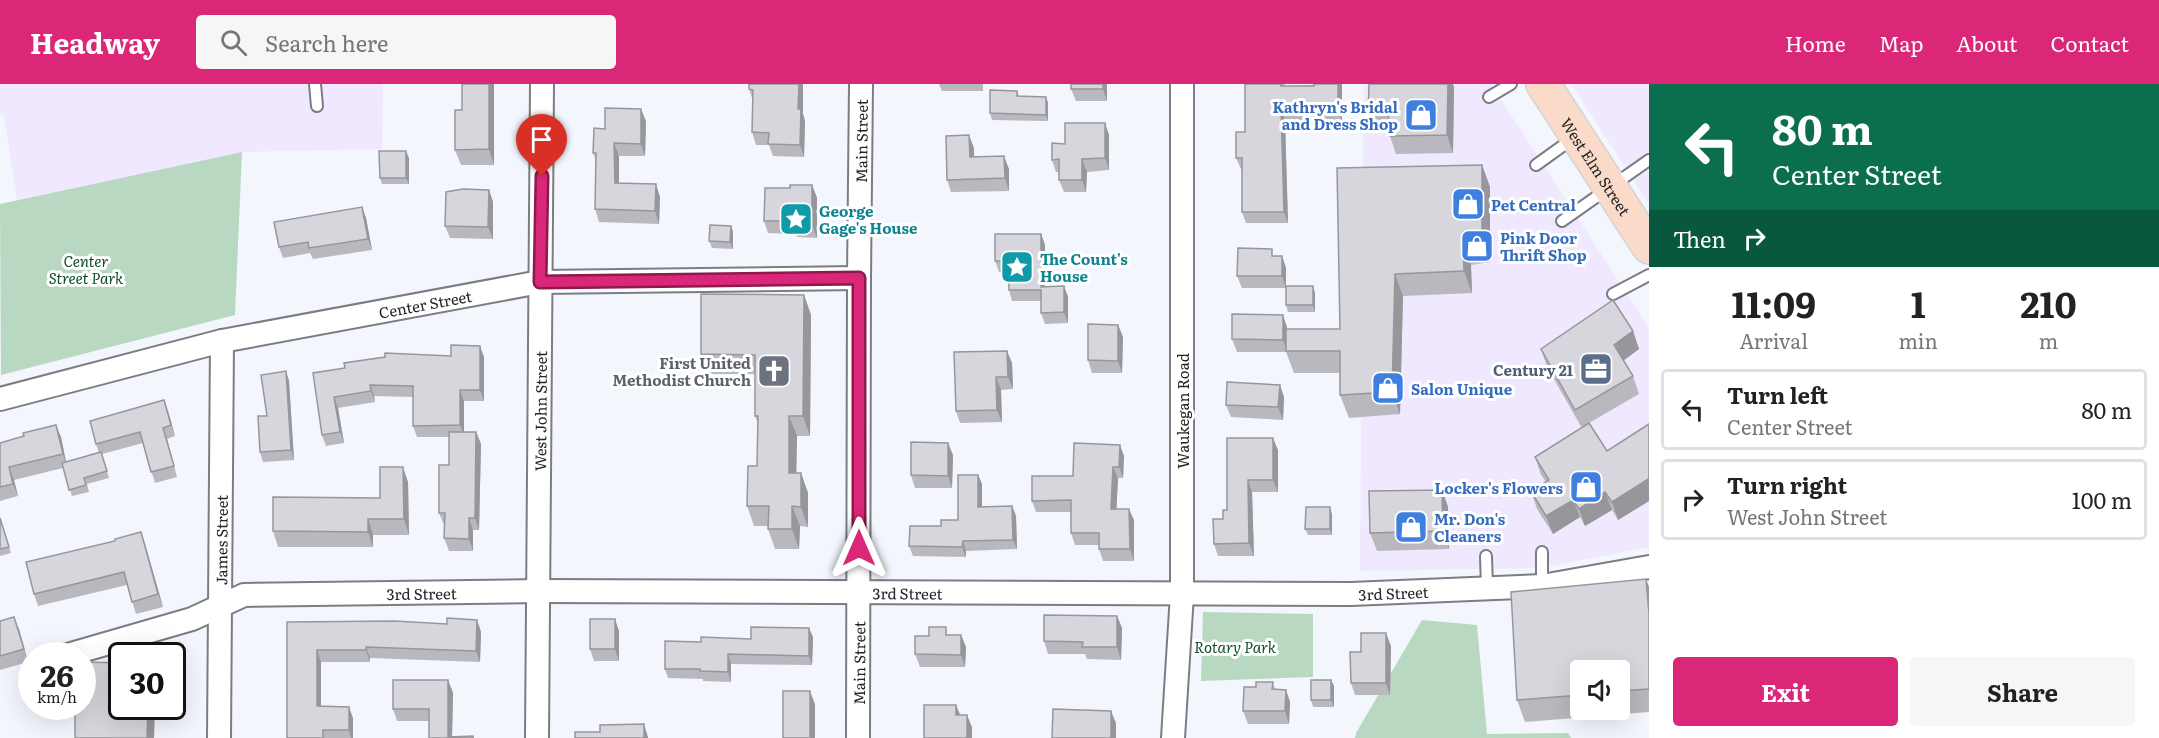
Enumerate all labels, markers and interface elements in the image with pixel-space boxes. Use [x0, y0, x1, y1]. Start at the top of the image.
search box [196, 15, 616, 69]
text: Headway [30, 21, 160, 63]
icon: search [217, 26, 250, 59]
text: Search here [265, 26, 388, 59]
text: Home [1785, 27, 1846, 58]
text: Map [1879, 27, 1923, 58]
text: About [1956, 27, 2018, 58]
text: Contact [2051, 27, 2129, 58]
place label: Kathryn's Bridal and Dress Shop [1272, 95, 1399, 135]
text: 80 m [1772, 96, 1873, 158]
shop icon: Kathryn's Bridal and Dress Shop [1403, 97, 1439, 133]
street label: Main Street [848, 99, 872, 183]
icon: left [1673, 108, 1751, 186]
street label: West Elm Street [1556, 112, 1637, 220]
pin [516, 114, 567, 176]
icon: arrive [525, 123, 558, 156]
text: Center Street [1772, 153, 1942, 193]
shop icon: Pet Central [1450, 186, 1486, 222]
place label: Pet Central [1491, 193, 1576, 216]
place label: George Gage's House [819, 199, 918, 239]
place icon: George Gage's House [778, 201, 814, 237]
text: Then [1673, 222, 1726, 255]
icon: right [1738, 222, 1771, 255]
place label: Pink Door Thrift Shop [1500, 226, 1587, 266]
shop icon: Pink Door Thrift Shop [1459, 228, 1495, 264]
place label: The Count's House [1040, 247, 1128, 287]
park label: Center Street Park [49, 249, 124, 289]
place icon: The Count's House [999, 249, 1035, 285]
text: 11:09 [1731, 276, 1816, 329]
text: 1 [1911, 276, 1926, 329]
text: 210 [2020, 276, 2077, 329]
street label: Center Street [377, 283, 474, 323]
text: Arrival [1740, 325, 1808, 355]
text: min [1898, 325, 1938, 355]
text: m [2039, 325, 2058, 355]
street label: West John Street [528, 351, 551, 471]
place label: First United Methodist Church [612, 351, 751, 391]
office icon: Century 21 [1578, 351, 1614, 387]
church icon: First United Methodist Church [756, 353, 792, 389]
street label: Waukegan Road [1171, 353, 1194, 469]
place label: Century 21 [1493, 358, 1573, 381]
shop icon: Salon Unique [1370, 370, 1406, 406]
place label: Salon Unique [1411, 377, 1513, 400]
text: Turn left [1727, 378, 1828, 411]
icon: left [1676, 393, 1709, 426]
text: 80 m [2081, 393, 2132, 426]
text: Center Street [1727, 411, 1853, 441]
text: Turn right [1727, 468, 1847, 501]
shop icon: Locker's Flowers [1568, 469, 1604, 505]
place label: Locker's Flowers [1435, 476, 1564, 499]
icon: right [1676, 483, 1709, 516]
text: 100 m [2072, 483, 2132, 516]
street label: James Street [209, 495, 232, 585]
text: West John Street [1727, 501, 1887, 531]
place label: Mr. Don's Cleaners [1434, 507, 1506, 547]
shop icon: Mr. Don's Cleaners [1393, 509, 1429, 545]
position arrow [827, 516, 891, 580]
street label: 3rd Street [1358, 579, 1429, 605]
street label: 3rd Street [386, 581, 457, 605]
street label: 3rd Street [872, 581, 943, 604]
street label: Main Street [847, 621, 870, 705]
park label: Rotary Park [1194, 635, 1277, 658]
speed limit sign: 30 [108, 642, 186, 720]
text: 26 [40, 652, 74, 696]
button: Exit [1673, 657, 1898, 726]
button: Share [1910, 657, 2135, 726]
map controls [1570, 660, 1630, 720]
button: sound [1570, 660, 1630, 720]
text: km/h [37, 685, 77, 708]

